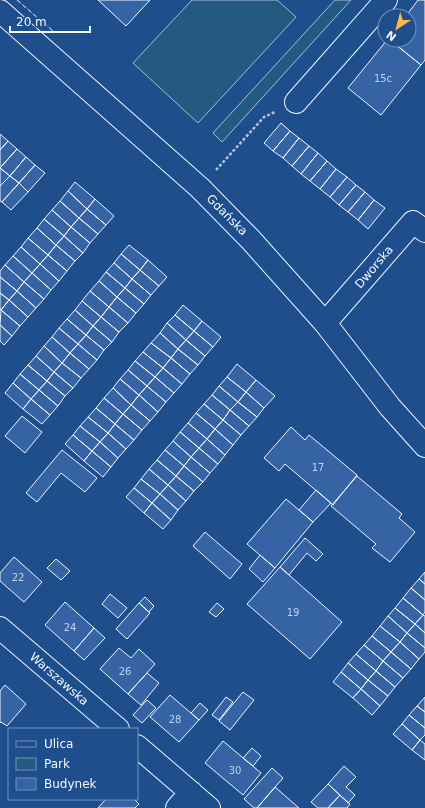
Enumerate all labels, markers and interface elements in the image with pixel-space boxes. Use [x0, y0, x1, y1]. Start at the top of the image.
scale bar [10, 8, 90, 34]
north arrow [377, 8, 417, 48]
text: 20 m [16, 15, 47, 29]
text: N [384, 28, 399, 44]
house number: 15c [374, 73, 392, 84]
street label: Gdańska [204, 192, 250, 238]
street label: Dworska [352, 243, 396, 291]
house number: 17 [312, 462, 324, 473]
house number: 22 [12, 572, 24, 583]
house number: 19 [287, 607, 299, 618]
house number: 24 [64, 622, 76, 633]
street label: Warszawska [27, 650, 91, 708]
house number: 26 [119, 666, 131, 677]
house number: 28 [169, 714, 181, 725]
legend [8, 728, 138, 800]
text: Ulica [44, 737, 73, 751]
text: Park [44, 757, 70, 771]
house number: 30 [229, 765, 241, 776]
text: Budynek [44, 777, 97, 791]

